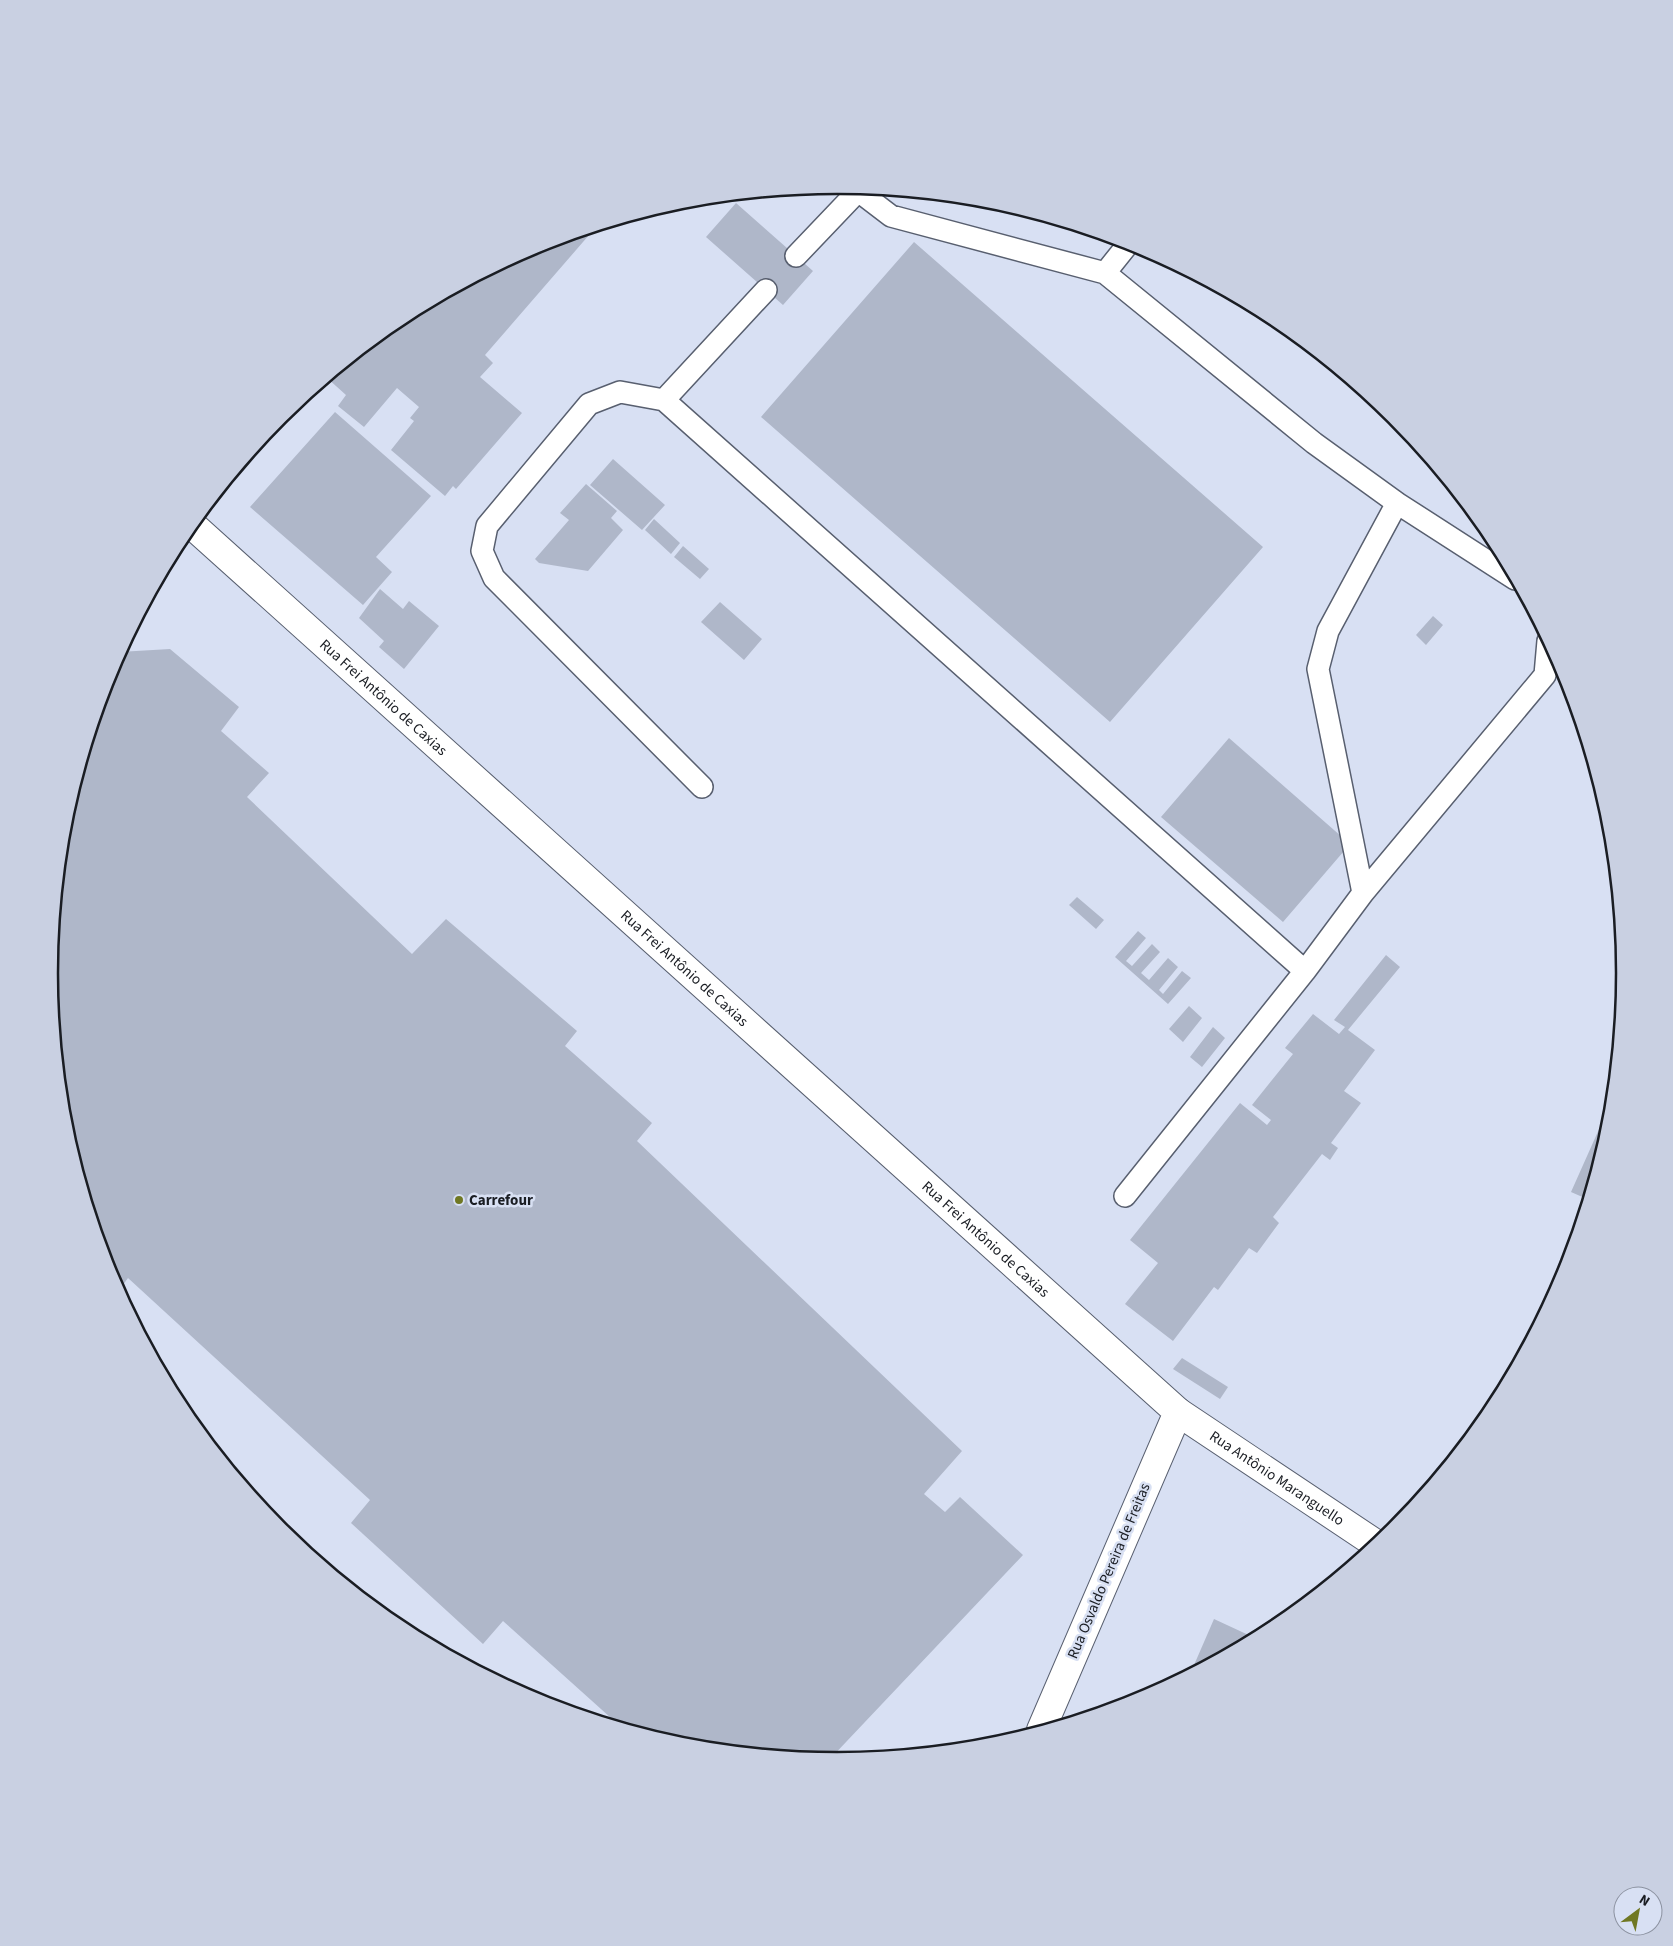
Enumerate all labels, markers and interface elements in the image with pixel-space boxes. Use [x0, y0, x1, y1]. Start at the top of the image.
street label: Rua Frei Antônio de Caxias [315, 634, 452, 760]
street label: Rua Frei Antônio de Caxias [616, 905, 753, 1031]
street label: Rua Frei Antônio de Caxias [917, 1176, 1054, 1302]
place label: Carrefour [469, 1190, 533, 1211]
marker: Carrefour [453, 1194, 465, 1206]
street label: Rua Antônio Maranguello [1206, 1425, 1349, 1531]
street label: Rua Osvaldo Pereira de Freitas [1062, 1480, 1156, 1662]
north arrow [1613, 1886, 1663, 1936]
text: N [1635, 1890, 1654, 1912]

